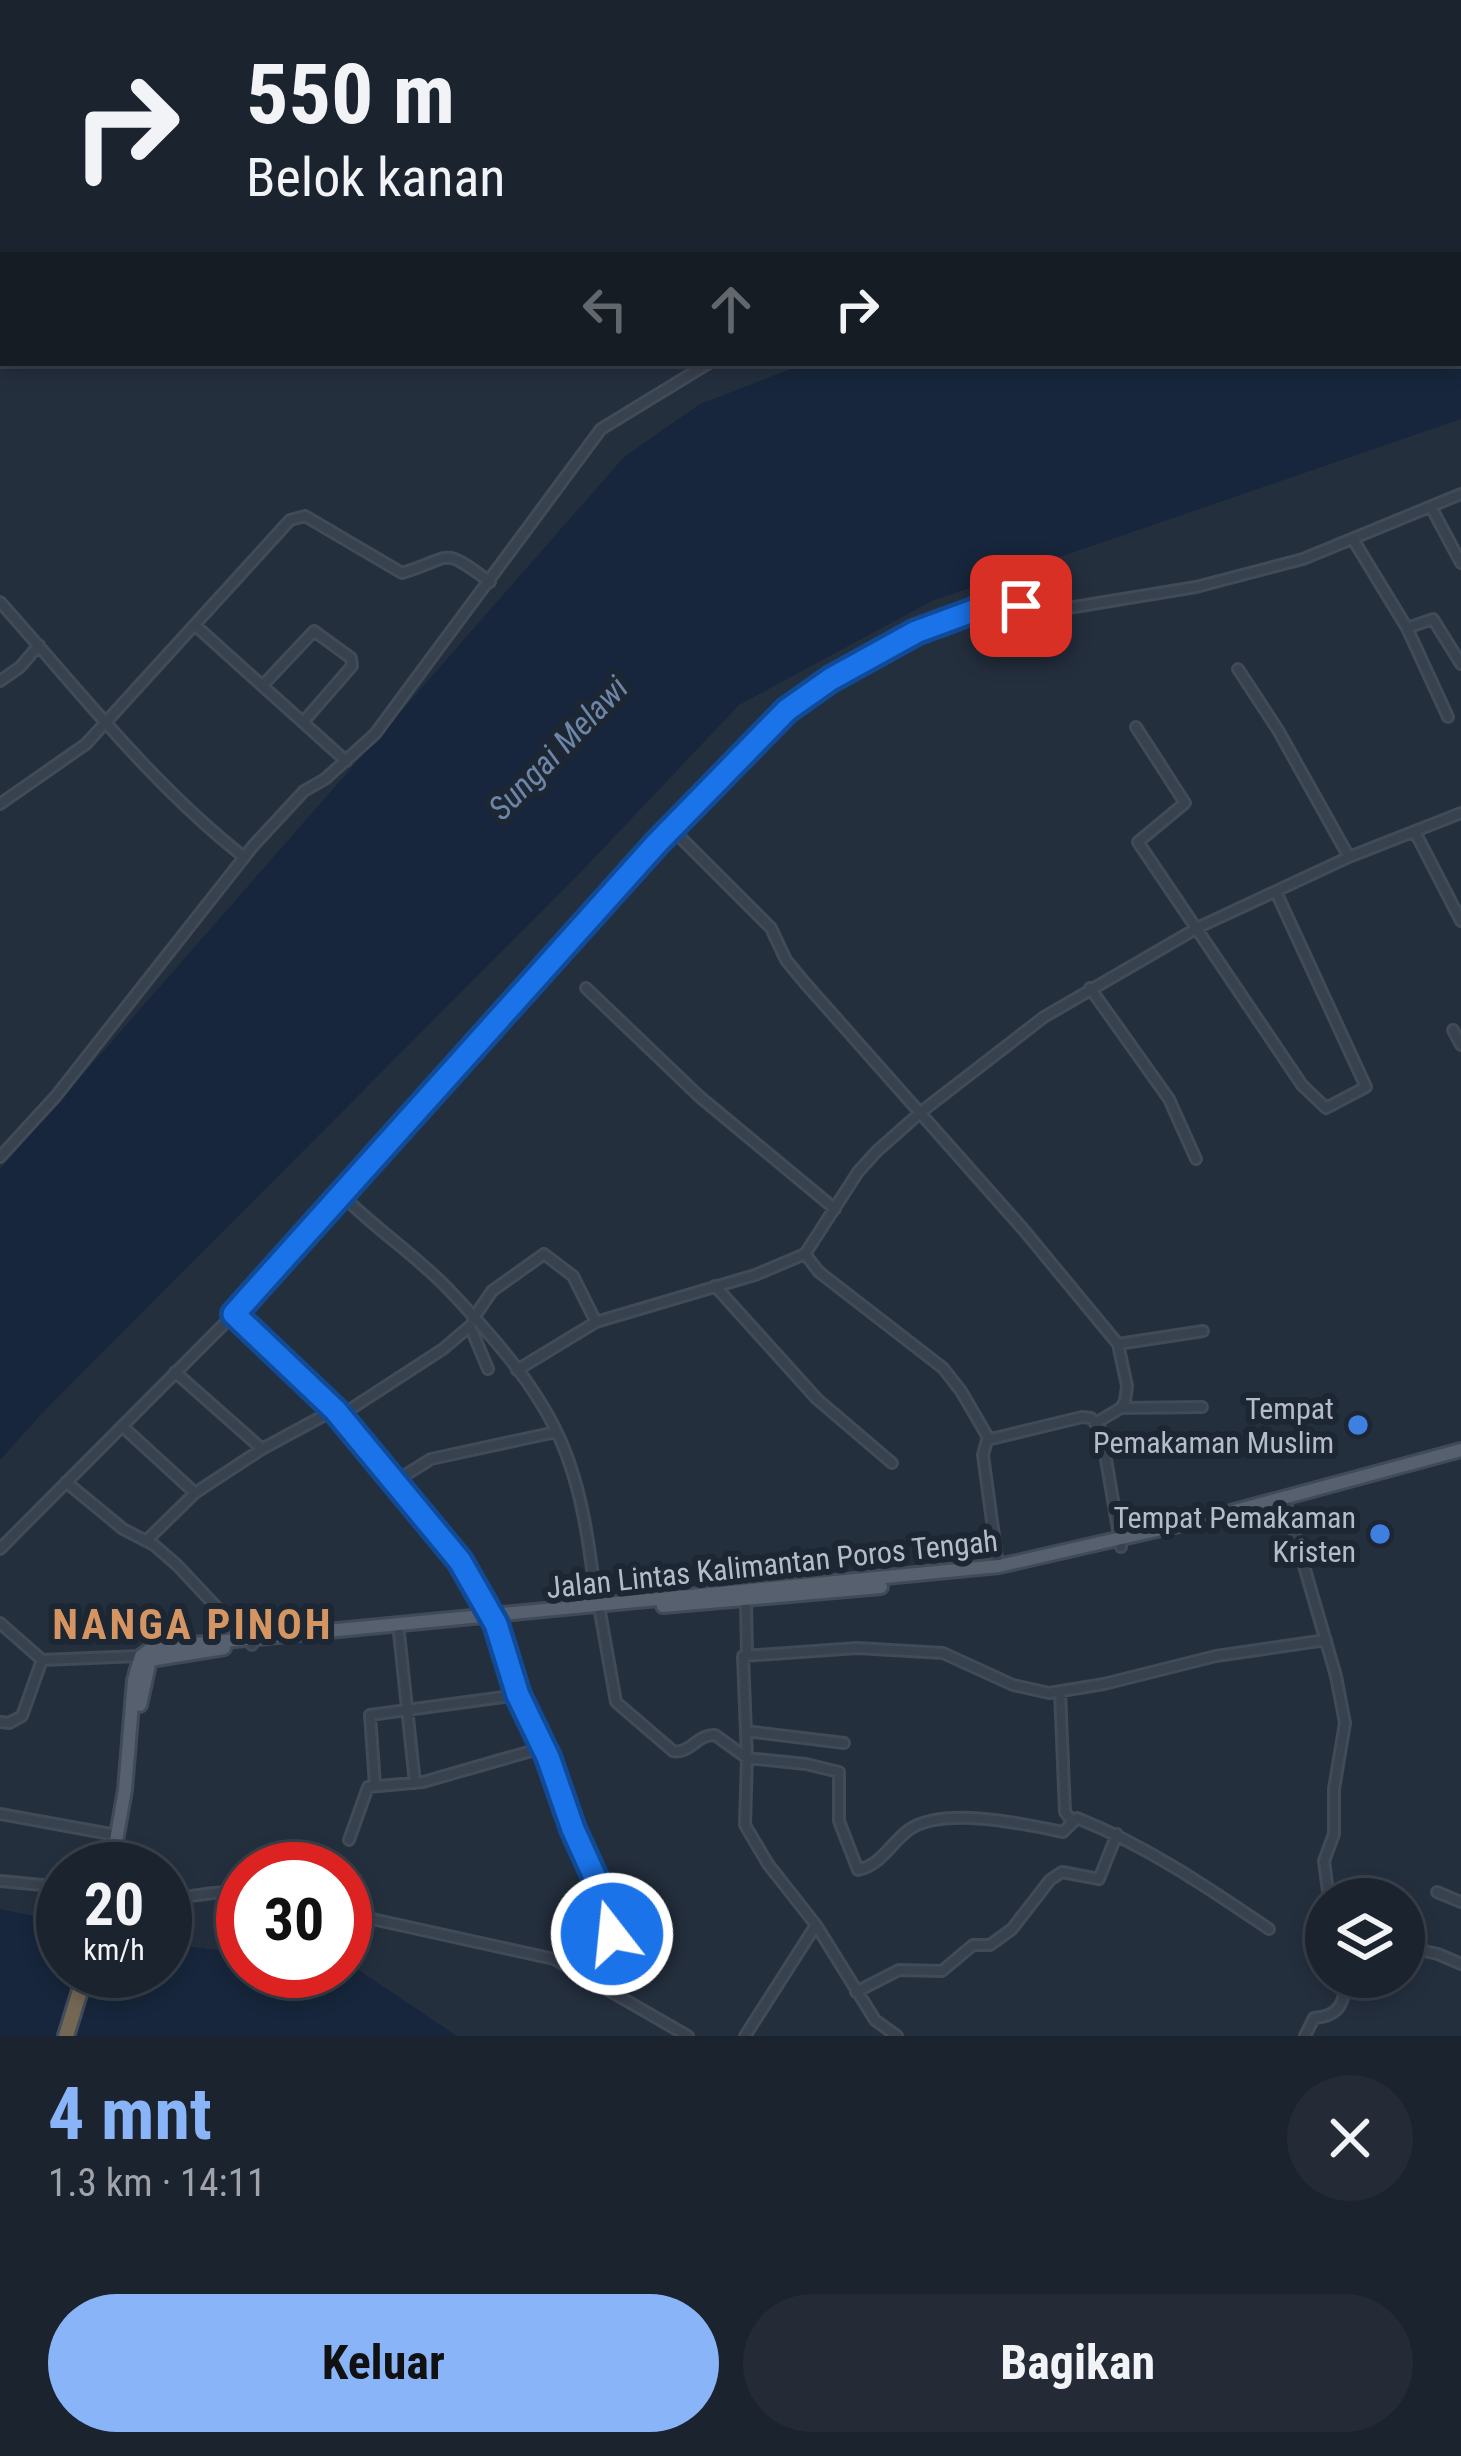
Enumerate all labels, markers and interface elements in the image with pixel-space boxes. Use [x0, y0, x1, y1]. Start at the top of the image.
text: 550 m [246, 45, 455, 144]
icon: right [48, 48, 204, 204]
text: Belok kanan [246, 146, 505, 209]
icon: left [572, 276, 638, 342]
icon: ahead [698, 276, 764, 342]
icon: right [824, 276, 890, 342]
pin [970, 555, 1072, 657]
icon: arrive [988, 573, 1054, 639]
water label: Sungai Melawi [480, 668, 636, 828]
place label: Tempat Pemakaman Muslim [1093, 1391, 1334, 1460]
marker: Tempat Pemakaman Muslim [1345, 1412, 1371, 1438]
place label: Tempat Pemakaman Kristen [1113, 1500, 1356, 1569]
marker: Tempat Pemakaman Kristen [1367, 1521, 1393, 1547]
street label: Jalan Lintas Kalimantan Poros Tengah [545, 1523, 999, 1605]
district label: NANGA PINOH [52, 1600, 334, 1649]
speed limit sign: 30 [216, 1842, 372, 1998]
text: 20 [84, 1869, 144, 1940]
position arrow [549, 1871, 675, 1997]
map controls [1305, 1878, 1425, 1998]
button: layers [1305, 1878, 1425, 1998]
text: km/h [83, 1932, 145, 1967]
text: 4 mnt [48, 2072, 212, 2157]
button: close [1287, 2075, 1413, 2201]
text: 1.3 km · 14:11 [48, 2160, 266, 2206]
button: Keluar [48, 2294, 719, 2432]
button: Bagikan [743, 2294, 1413, 2432]

